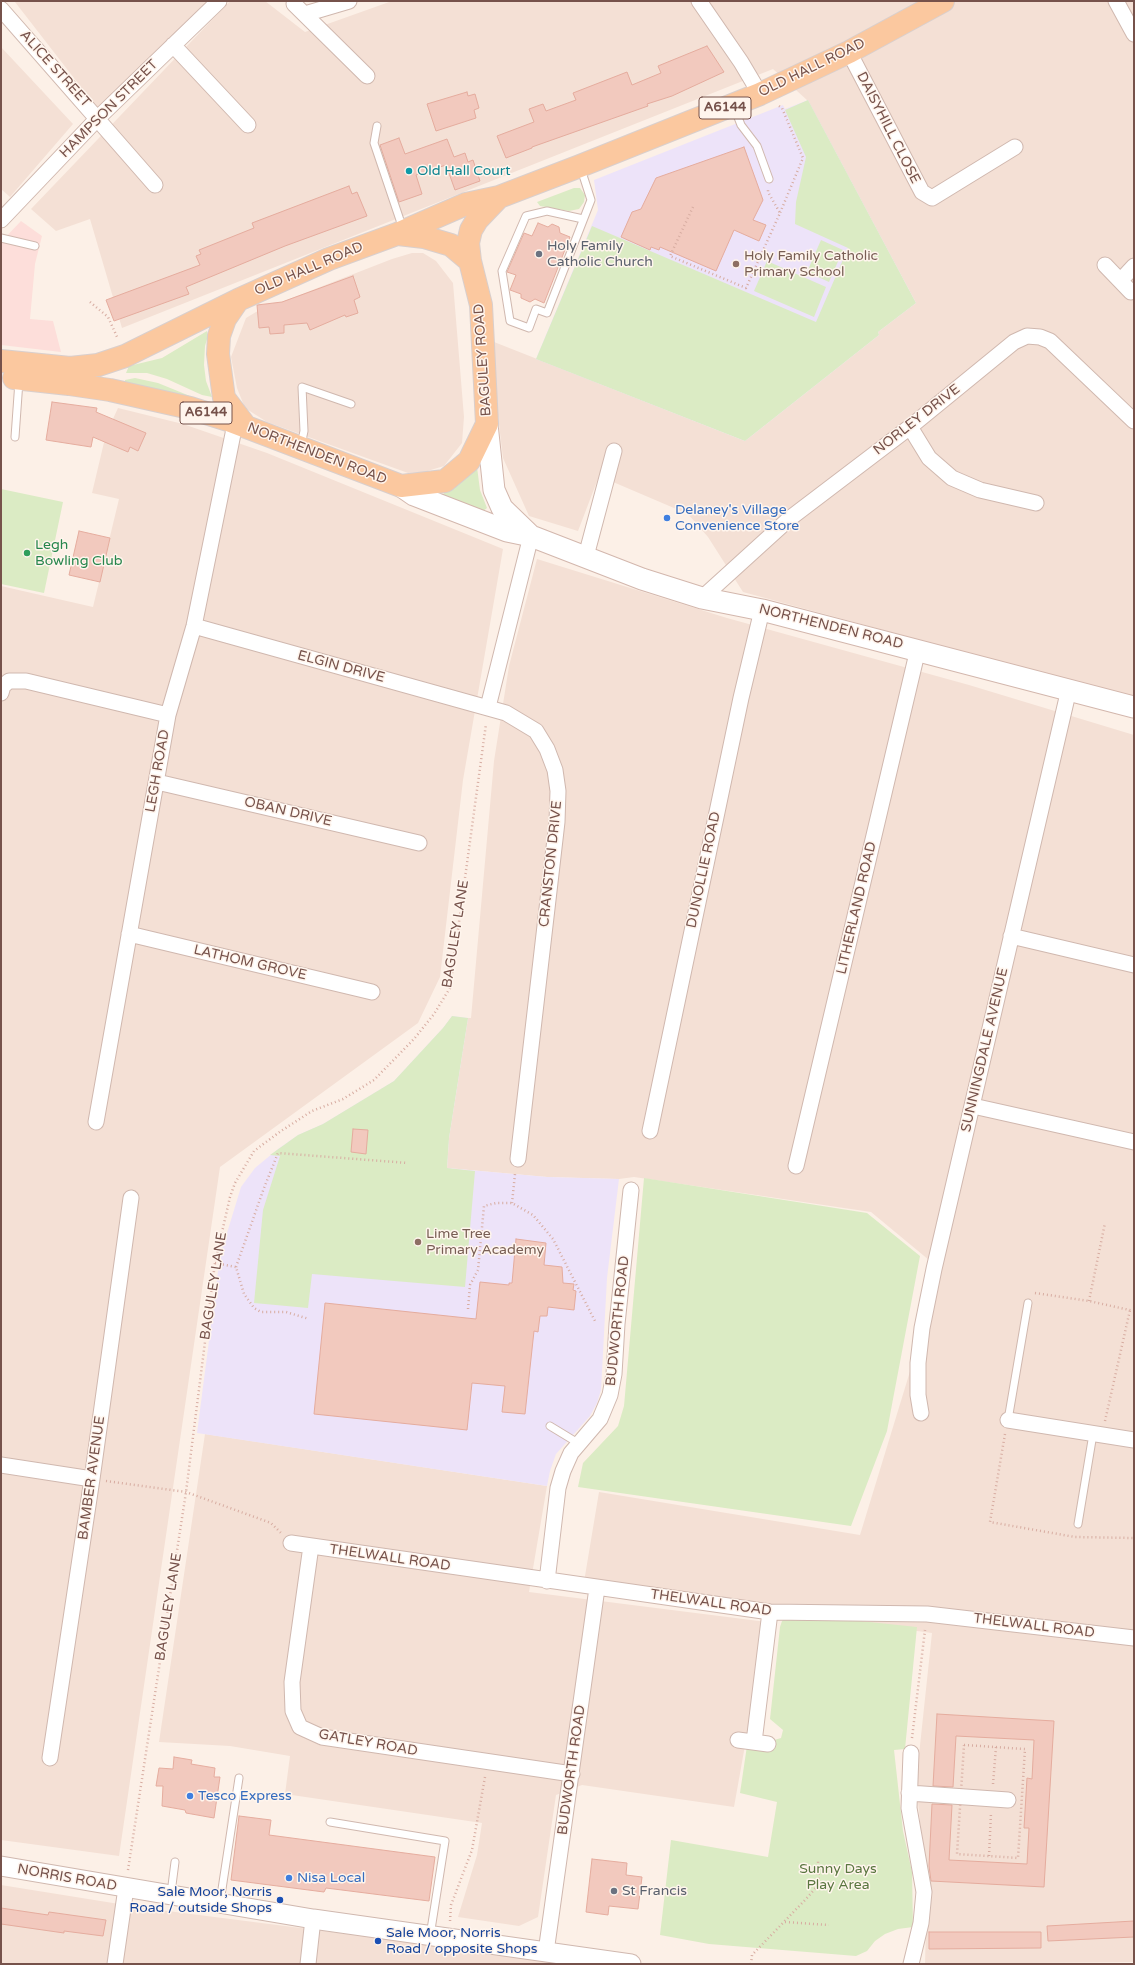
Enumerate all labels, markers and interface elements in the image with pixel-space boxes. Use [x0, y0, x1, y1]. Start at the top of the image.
street label: ALICE STREET [16, 27, 94, 111]
street label: OLD HALL ROAD [756, 35, 868, 101]
street label: HAMPSON STREET [56, 56, 162, 162]
street label: DAISYHILL CLOSE [853, 69, 923, 187]
road number: A6144 [699, 97, 751, 119]
place label: Old Hall Court [417, 163, 511, 179]
marker: Old Hall Court [404, 166, 414, 176]
place label: Holy Family Catholic Church [547, 238, 653, 270]
street label: OLD HALL ROAD [252, 239, 366, 299]
place label: Holy Family Catholic Primary School [744, 248, 878, 280]
marker: Holy Family Catholic Church [534, 249, 544, 259]
marker: Holy Family Catholic Primary School [731, 259, 741, 269]
street label: BAGULEY ROAD [471, 303, 495, 417]
street label: NORLEY DRIVE [870, 381, 964, 459]
road number: A6144 [180, 402, 232, 424]
street label: NORTHENDEN ROAD [245, 420, 389, 488]
place label: Delaney's Village Convenience Store [675, 502, 799, 534]
marker: Delaney's Village Convenience Store [662, 513, 672, 523]
place label: Legh Bowling Club [35, 537, 123, 570]
marker: Legh Bowling Club [22, 548, 32, 558]
street label: NORTHENDEN ROAD [757, 601, 905, 653]
street label: ELGIN DRIVE [296, 647, 386, 687]
street label: LEGH ROAD [142, 728, 174, 814]
street label: OBAN DRIVE [242, 794, 334, 830]
street label: CRANSTON DRIVE [536, 800, 566, 928]
street label: DUNOLLIE ROAD [683, 810, 725, 930]
street label: LITHERLAND ROAD [834, 840, 880, 976]
street label: BAGULEY LANE [439, 879, 473, 989]
street label: LATHOM GROVE [192, 942, 308, 984]
street label: SUNNINGDALE AVENUE [958, 966, 1012, 1134]
place label: Lime Tree Primary Academy [426, 1226, 544, 1258]
street label: BAGULEY LANE [197, 1231, 231, 1341]
marker: Lime Tree Primary Academy [413, 1237, 423, 1247]
street label: BUDWORTH ROAD [603, 1255, 633, 1387]
street label: BAMBER AVENUE [75, 1415, 109, 1541]
street label: THELWALL ROAD [328, 1541, 452, 1575]
street label: BAGULEY LANE [152, 1552, 186, 1662]
street label: THELWALL ROAD [649, 1586, 773, 1620]
street label: THELWALL ROAD [972, 1610, 1096, 1642]
street label: BUDWORTH ROAD [555, 1704, 589, 1836]
street label: GATLEY ROAD [317, 1726, 419, 1760]
place label: Tesco Express [198, 1788, 292, 1804]
marker: Tesco Express [185, 1791, 195, 1801]
street label: NORRIS ROAD [16, 1861, 118, 1895]
park label: Sunny Days Play Area [799, 1861, 877, 1894]
place label: Nisa Local [297, 1870, 365, 1886]
marker: Nisa Local [284, 1873, 294, 1883]
place label: St Francis [622, 1883, 687, 1899]
place label: Sale Moor, Norris Road / outside Shops [129, 1884, 272, 1916]
marker: St Francis [609, 1886, 619, 1896]
marker: Sale Moor, Norris Road / outside Shops [275, 1895, 285, 1905]
place label: Sale Moor, Norris Road / opposite Shops [386, 1925, 537, 1958]
marker: Sale Moor, Norris Road / opposite Shops [373, 1936, 383, 1946]

